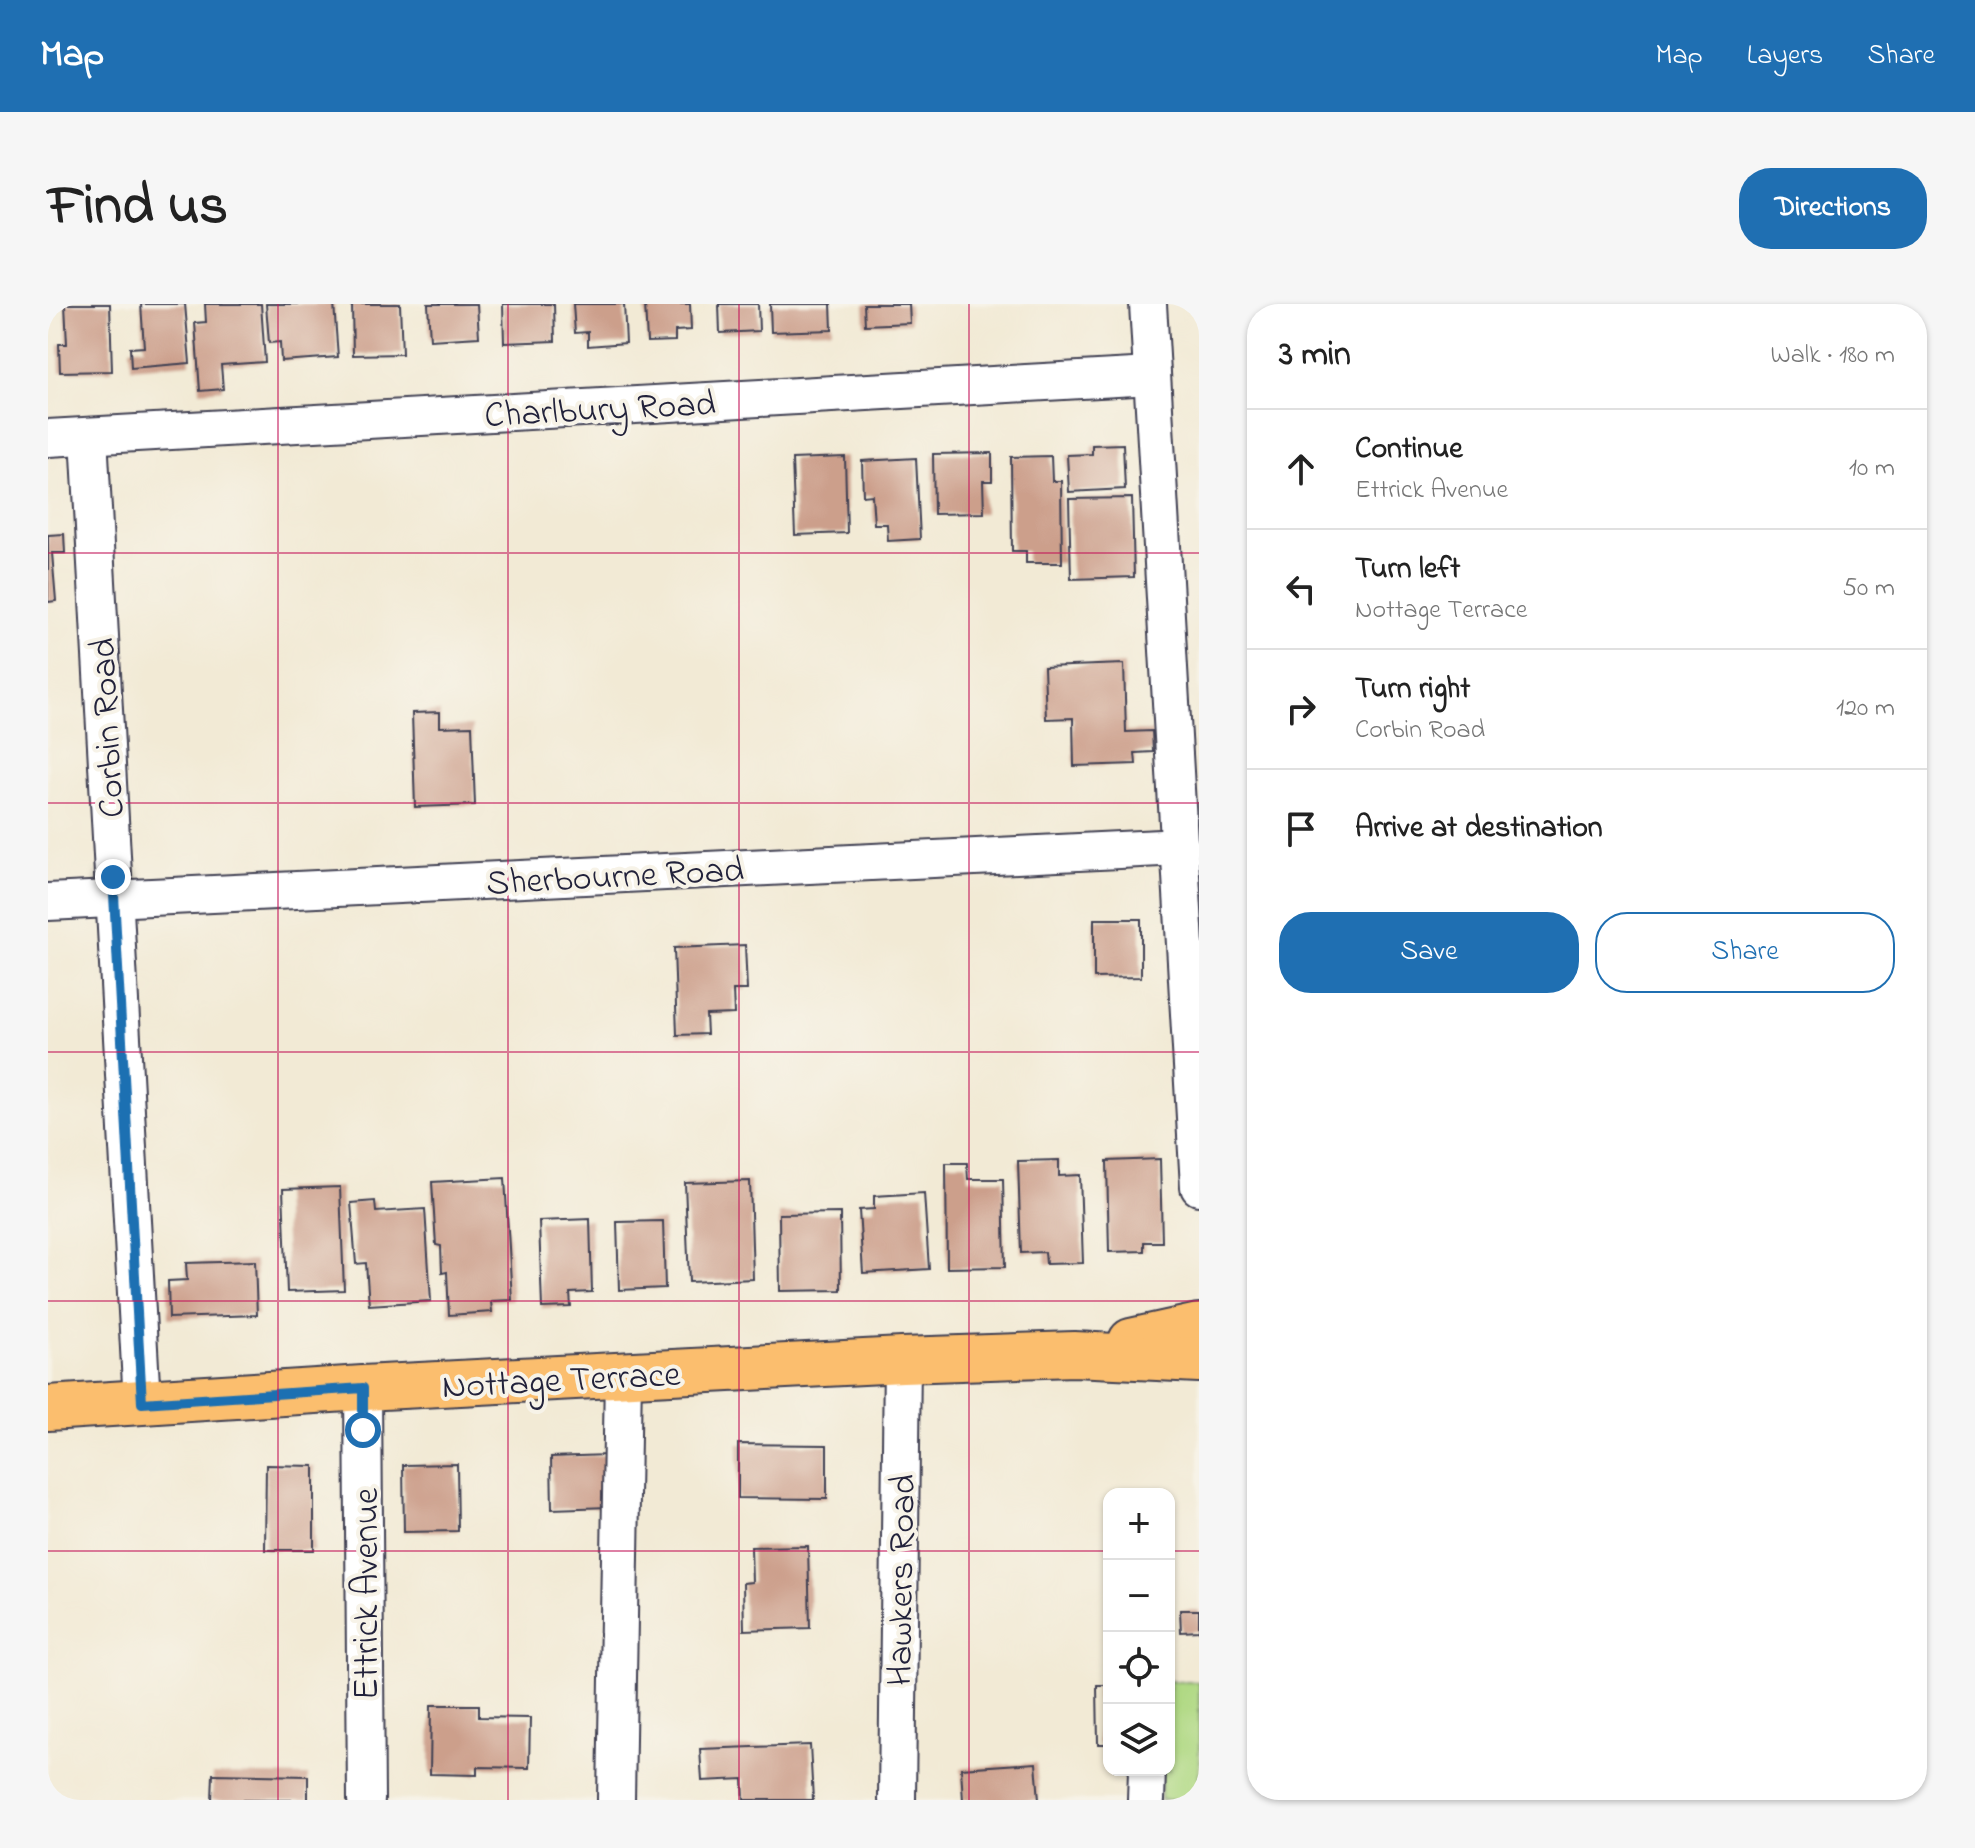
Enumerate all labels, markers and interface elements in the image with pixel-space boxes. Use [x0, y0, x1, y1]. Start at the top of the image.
text: Map [40, 28, 104, 84]
text: Map [1655, 36, 1703, 77]
text: Layers [1747, 36, 1823, 77]
text: Share [1867, 36, 1935, 77]
text: Find us [48, 168, 228, 249]
button: Directions [1739, 168, 1927, 249]
text: 3 min [1279, 331, 1351, 381]
text: Walk · 180 m [1771, 337, 1895, 375]
street label: Charlbury Road [483, 379, 717, 444]
text: Continue [1355, 428, 1463, 472]
icon: ahead [1279, 447, 1323, 491]
text: 10 m [1849, 450, 1895, 488]
text: Ettrick Avenue [1355, 472, 1508, 510]
text: Turn left [1355, 548, 1460, 592]
icon: left [1279, 567, 1323, 611]
text: 50 m [1842, 570, 1895, 608]
text: Nottage Terrace [1355, 592, 1527, 630]
street label: Corbin Road [78, 636, 141, 819]
text: Turn right [1355, 668, 1470, 712]
icon: right [1279, 687, 1323, 731]
text: 120 m [1836, 690, 1895, 728]
text: Corbin Road [1355, 712, 1485, 750]
icon: arrive [1279, 807, 1323, 851]
text: Arrive at destination [1355, 807, 1603, 851]
street label: Sherbourne Road [485, 845, 745, 912]
route end [95, 859, 131, 895]
button: Save [1279, 912, 1579, 993]
button: Share [1595, 912, 1895, 993]
street label: Nottage Terrace [441, 1350, 683, 1415]
route start [345, 1412, 381, 1448]
street label: Hawkers Road [875, 1474, 932, 1686]
street label: Ettrick Avenue [342, 1487, 395, 1700]
map controls [1103, 1488, 1175, 1776]
button: + [1103, 1488, 1175, 1560]
button: − [1103, 1560, 1175, 1632]
button: locate [1103, 1632, 1175, 1704]
button: layers [1103, 1704, 1175, 1776]

